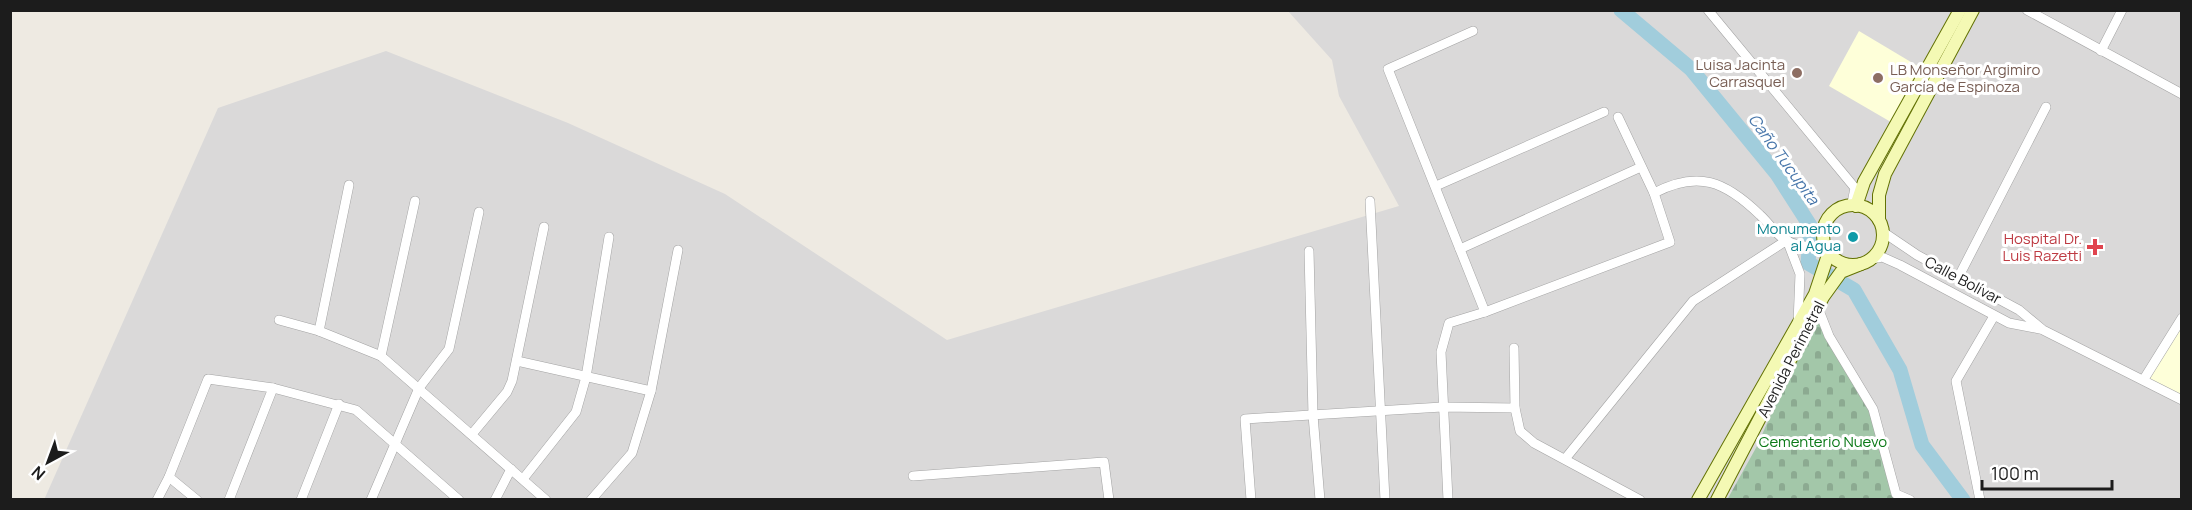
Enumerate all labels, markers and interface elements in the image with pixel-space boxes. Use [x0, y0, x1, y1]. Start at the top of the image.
place label: Luisa Jacinta Carrasquel [1696, 54, 1785, 92]
place label: LB Monseñor Argimiro García de Espinoza [1890, 59, 2041, 97]
marker: Luisa Jacinta Carrasquel [1790, 66, 1804, 80]
marker: LB Monseñor Argimiro García de Espinoza [1871, 71, 1885, 85]
water label: Caño Tucupita [1743, 109, 1825, 210]
place label: Monumento al Agua [1757, 218, 1841, 256]
place label: Hospital Dr. Luis Razetti [2003, 228, 2082, 266]
marker: Monumento al Agua [1846, 230, 1860, 244]
marker: Hospital Dr. Luis Razetti [2086, 238, 2104, 256]
street label: Calle Bolívar [1921, 251, 2005, 309]
street label: Avenida Perimetral [1752, 297, 1830, 421]
park label: Cementerio Nuevo [1759, 431, 1887, 452]
north arrow [18, 432, 78, 492]
scale bar [1982, 453, 2112, 491]
text: N [27, 461, 50, 485]
text: 100 m [1991, 461, 2039, 485]

